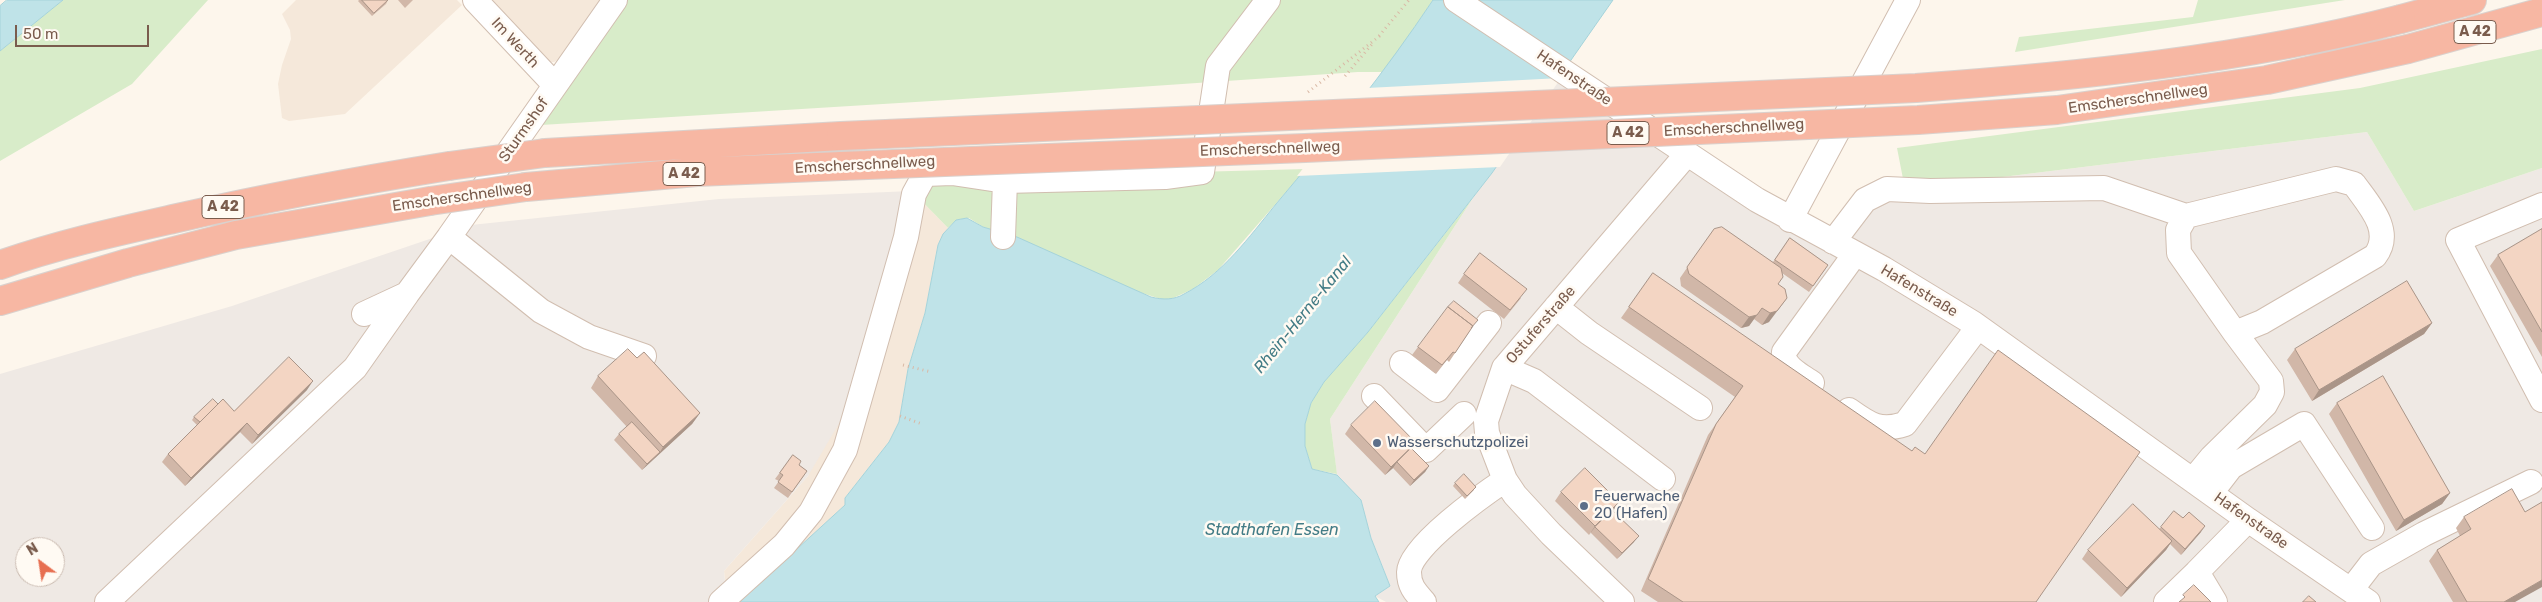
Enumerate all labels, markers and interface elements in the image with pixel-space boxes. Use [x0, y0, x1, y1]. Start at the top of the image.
street label: Im Werth [487, 14, 543, 72]
scale bar [18, 15, 151, 47]
road number: A 42 [2454, 21, 2496, 44]
text: 50 m [23, 25, 58, 43]
street label: Hafenstraße [1533, 46, 1615, 110]
street label: Emscherschnellweg [2067, 80, 2209, 118]
street label: Sturmshof [495, 94, 553, 166]
street label: Emscherschnellweg [1663, 115, 1805, 141]
road number: A 42 [1607, 122, 1649, 144]
street label: Emscherschnellweg [1199, 138, 1341, 160]
street label: Emscherschnellweg [794, 152, 936, 178]
road number: A 42 [663, 162, 705, 185]
street label: Emscherschnellweg [391, 178, 533, 216]
road number: A 42 [202, 196, 244, 218]
water label: Rhein-Herne-Kanal [1250, 253, 1356, 377]
street label: Hafenstraße [1877, 261, 1961, 321]
street label: Ostuferstraße [1502, 282, 1580, 368]
place label: Wasserschutzpolizei [1387, 434, 1528, 452]
marker: Wasserschutzpolizei [1371, 437, 1383, 449]
place label: Feuerwache 20 (Hafen) [1594, 488, 1680, 523]
street label: Hafenstraße [2210, 489, 2292, 553]
marker: Feuerwache 20 (Hafen) [1578, 500, 1590, 512]
water label: Stadthafen Essen [1205, 520, 1339, 540]
north arrow [15, 537, 65, 587]
text: N [24, 540, 41, 559]

